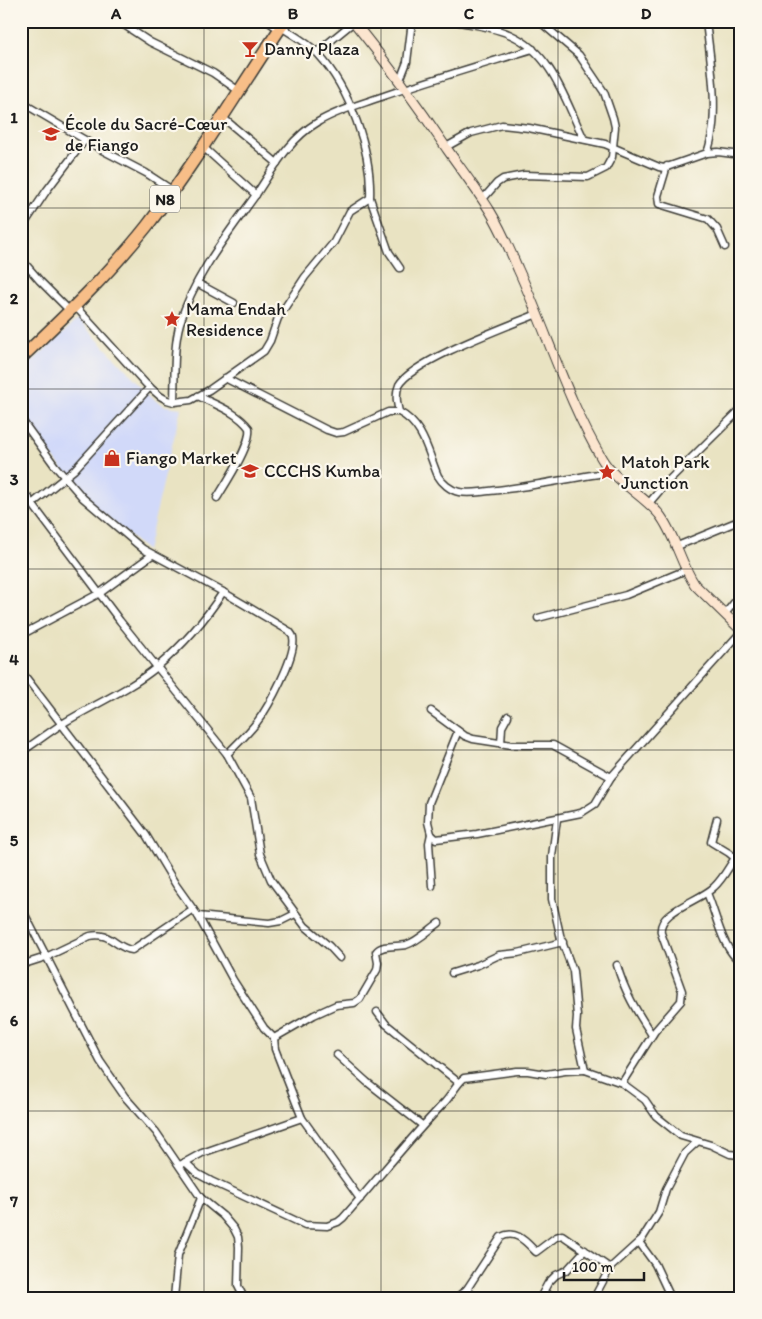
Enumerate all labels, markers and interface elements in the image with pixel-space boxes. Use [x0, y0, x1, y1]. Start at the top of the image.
text: A [110, 4, 122, 23]
text: B [288, 4, 299, 23]
text: C [464, 4, 475, 23]
text: D [641, 4, 652, 23]
place label: Danny Plaza [264, 38, 360, 60]
bar icon: Danny Plaza [240, 39, 260, 59]
text: 1 [10, 108, 18, 127]
place label: École du Sacré-Cœur de Fiango [65, 113, 228, 156]
school or university icon: École du Sacré-Cœur de Fiango [41, 124, 61, 144]
road number: N8 [150, 185, 180, 212]
text: 2 [10, 289, 19, 308]
place label: Mama Endah Residence [186, 298, 286, 341]
place icon: Mama Endah Residence [162, 309, 182, 329]
place label: Fiango Market [126, 447, 237, 469]
shop icon: Fiango Market [102, 448, 122, 468]
place label: Matoh Park Junction [621, 451, 710, 494]
place label: CCCHS Kumba [264, 460, 380, 482]
school or university icon: CCCHS Kumba [240, 461, 260, 481]
place icon: Matoh Park Junction [597, 462, 617, 482]
text: 3 [10, 470, 19, 489]
text: 4 [9, 650, 19, 669]
text: 5 [10, 831, 19, 850]
text: 6 [10, 1011, 19, 1030]
text: 7 [9, 1192, 18, 1211]
scale bar [564, 1249, 644, 1281]
text: 100 m [572, 1258, 614, 1276]

